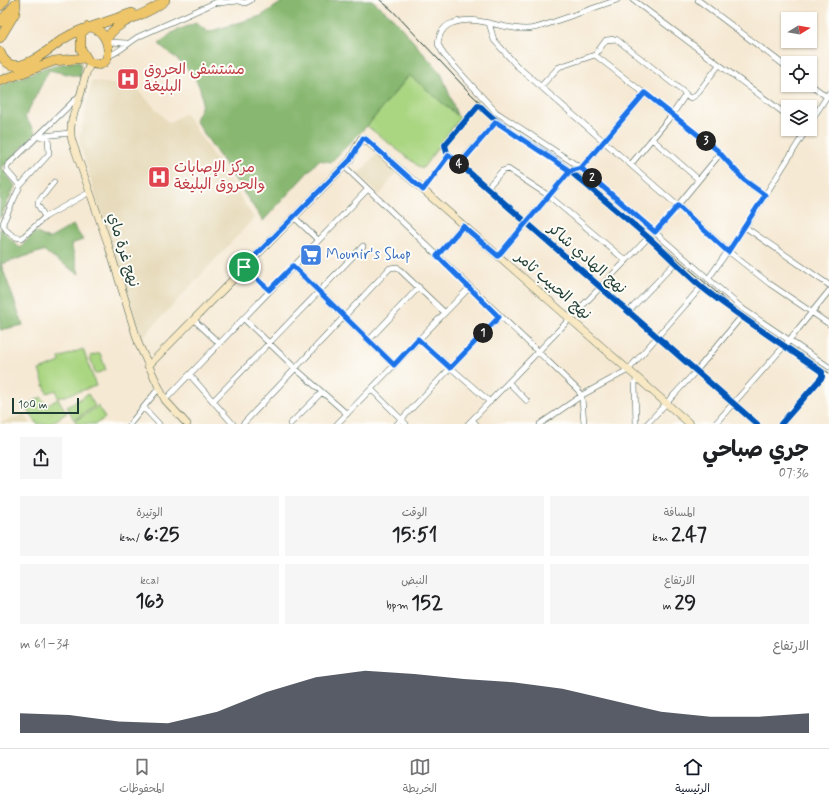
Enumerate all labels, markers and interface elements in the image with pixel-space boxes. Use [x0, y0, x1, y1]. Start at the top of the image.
north arrow [781, 12, 817, 48]
map controls [781, 12, 817, 136]
button: locate [781, 56, 817, 92]
place label: مشتشفى الحروق البليغة [144, 60, 245, 97]
hospital icon: مشتشفى الحروق البليغة [115, 66, 141, 92]
button: layers [781, 100, 817, 136]
pin: 3 [696, 131, 716, 151]
text: 3 [704, 134, 708, 148]
pin: 4 [449, 154, 469, 174]
text: 4 [456, 157, 462, 171]
place label: مركز الإصابات والحروق البليغة [174, 158, 265, 195]
hospital icon: مركز الإصابات والحروق البليغة [146, 164, 172, 190]
pin: 2 [582, 168, 602, 188]
text: 2 [589, 171, 595, 185]
street label: نهج غرة ماي [102, 210, 144, 290]
street label: نهج الهادي شاكر [542, 218, 630, 299]
supermarket icon: Mounir's Shop [298, 242, 324, 268]
place label: Mounir's Shop [326, 245, 411, 265]
street label: نهج الحبيب ثامر [509, 246, 595, 325]
pin [227, 250, 261, 284]
icon: arrive [233, 256, 255, 278]
pin: 1 [473, 323, 493, 343]
text: 1 [481, 326, 485, 340]
scale bar [12, 396, 79, 415]
text: 100 m [18, 398, 48, 412]
text: جري صباحي [703, 436, 809, 464]
button: share [20, 437, 62, 479]
text: 07:36 [779, 465, 809, 482]
text: الوتيرة [136, 506, 163, 520]
text: الوقت [402, 506, 427, 520]
text: المسافة [664, 506, 695, 520]
text: 6:25 [143, 522, 179, 549]
text: 15:51 [392, 522, 437, 549]
text: 2.47 [671, 522, 707, 549]
text: /km [120, 531, 143, 545]
text: km [652, 531, 671, 545]
text: kcal [140, 574, 159, 588]
text: النبض [401, 574, 428, 588]
text: الارتفاع [664, 574, 695, 588]
text: 163 [135, 588, 164, 615]
text: 152 [411, 590, 443, 617]
text: 29 [675, 590, 696, 617]
text: bpm [386, 599, 411, 613]
text: m [663, 599, 675, 613]
text: 34–61 m [20, 636, 70, 653]
text: الارتفاع [773, 638, 809, 655]
tab: المحفوظات [119, 756, 164, 798]
tab: الخريطة [403, 756, 437, 798]
tab: الرئيسية [675, 756, 710, 798]

